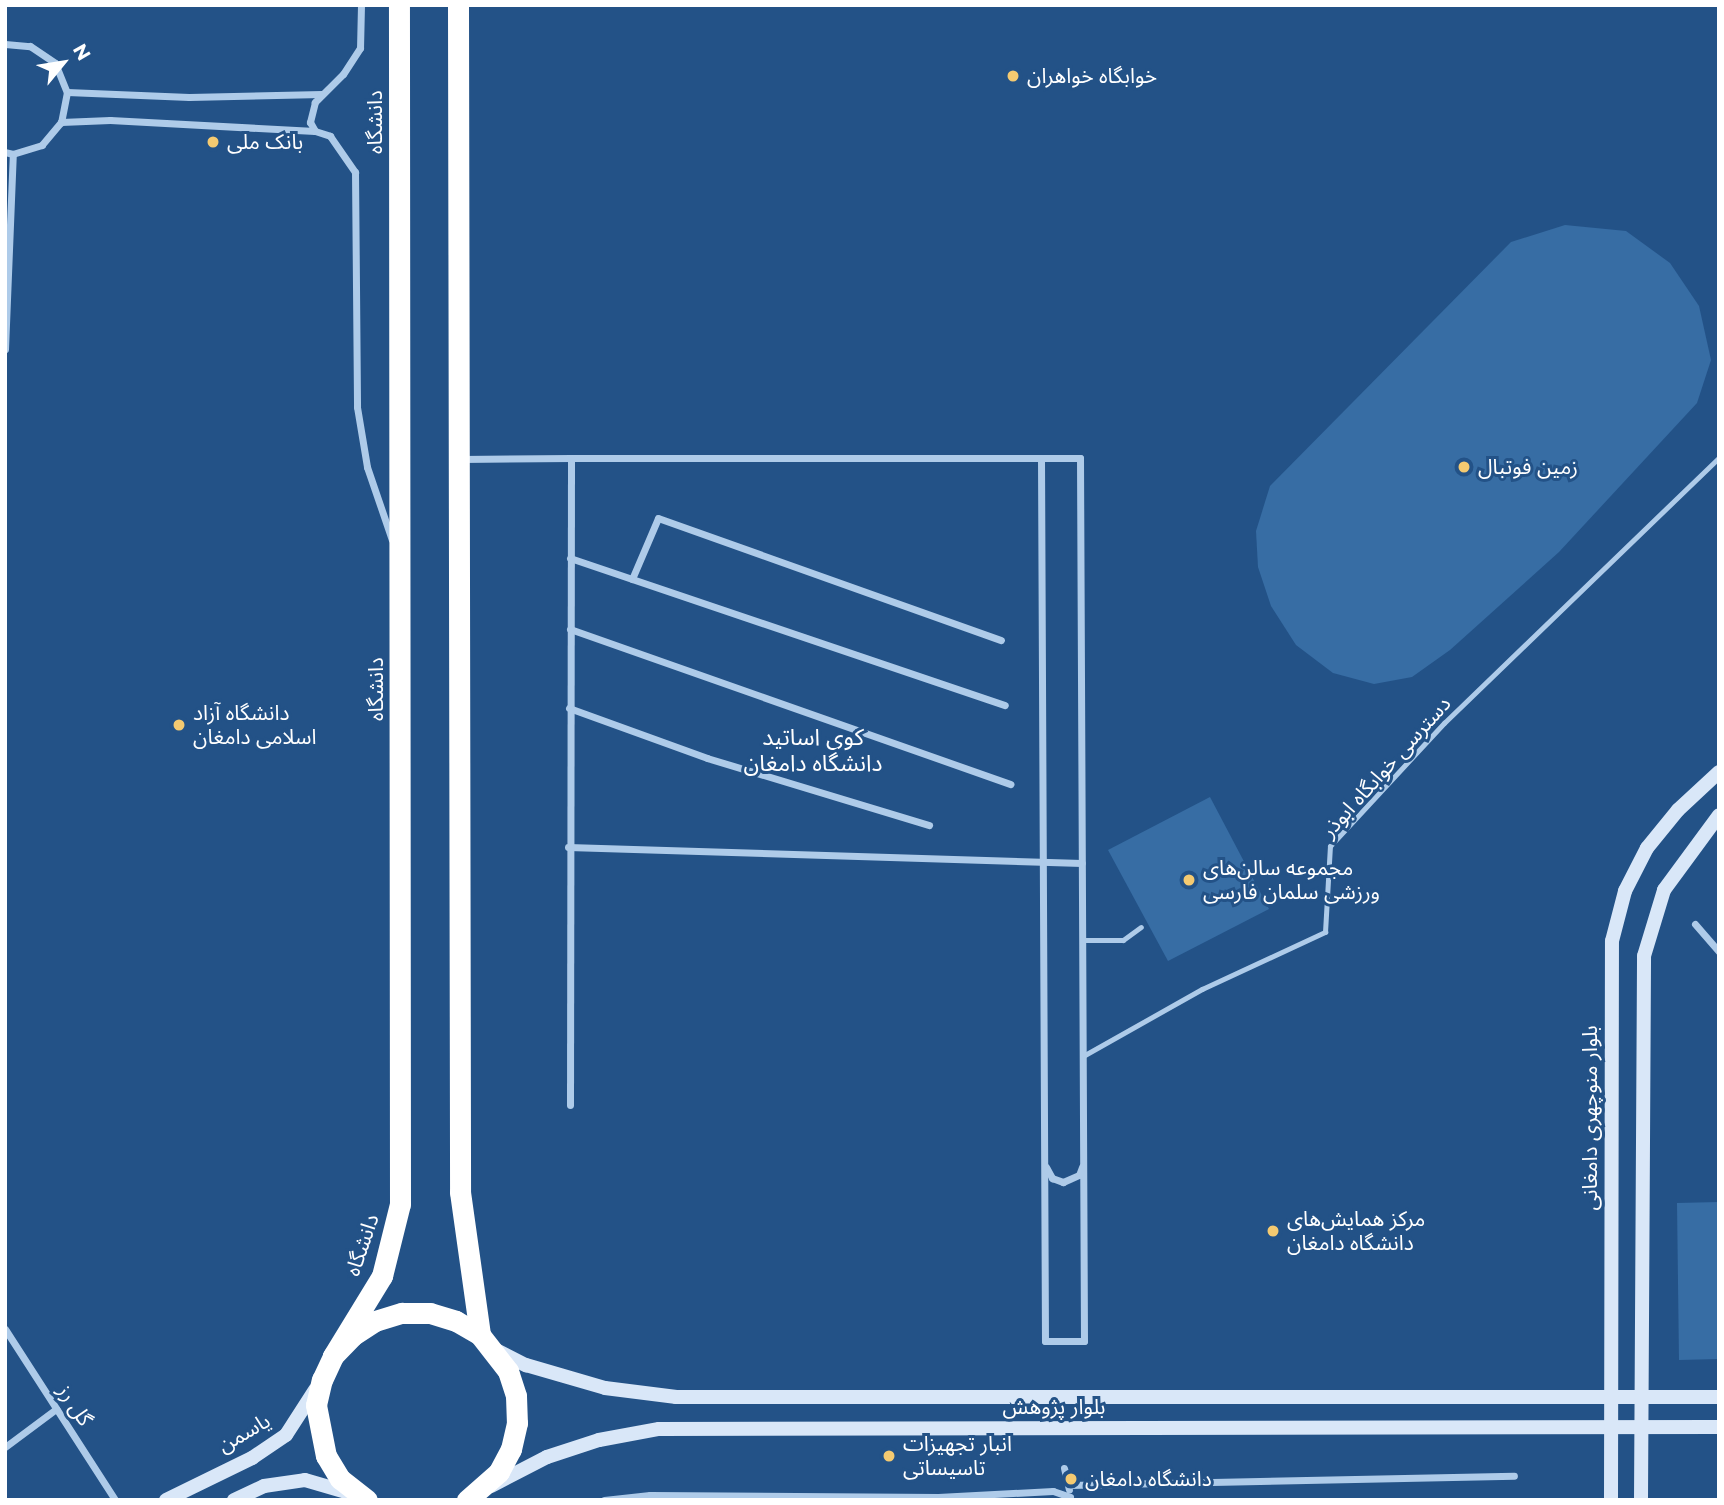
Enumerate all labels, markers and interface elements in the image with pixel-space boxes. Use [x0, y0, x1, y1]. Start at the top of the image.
north arrow [28, 28, 98, 98]
text: N [68, 40, 95, 65]
place label: خوابگاه خواهران [1027, 63, 1157, 89]
marker: خوابگاه خواهران [1005, 68, 1021, 84]
street label: دانشگاه [362, 90, 388, 154]
place label: بانک ملی [227, 129, 303, 155]
marker: بانک ملی [205, 134, 221, 150]
place label: زمین فوتبال [1478, 454, 1578, 480]
marker: زمین فوتبال [1456, 459, 1472, 475]
street label: دانشگاه [363, 657, 389, 721]
street label: دسترسی خوابگاه ابوذر [1316, 691, 1456, 843]
place label: دانشگاه آزاد اسلامی دامغان [193, 700, 317, 750]
marker: دانشگاه آزاد اسلامی دامغان [171, 717, 187, 733]
district label: کوی اساتید دانشگاه دامغان [744, 723, 882, 777]
place label: مجموعه سالن‌های ورزشی سلمان فارسی [1203, 855, 1380, 905]
marker: مجموعه سالن‌های ورزشی سلمان فارسی [1181, 872, 1197, 888]
street label: بلوار منوچهری دامغانی [1577, 1025, 1603, 1211]
place label: مرکز همایش‌های دانشگاه دامغان [1287, 1206, 1425, 1256]
street label: دانشگاه [340, 1211, 384, 1279]
marker: مرکز همایش‌های دانشگاه دامغان [1265, 1223, 1281, 1239]
street label: گل رز [52, 1379, 98, 1431]
street label: بلوار پژوهش [1003, 1394, 1105, 1420]
street label: یاسمن [213, 1408, 275, 1458]
place label: انبار تجهیزات تاسیساتی [903, 1431, 1012, 1481]
marker: انبار تجهیزات تاسیساتی [881, 1448, 897, 1464]
place label: دانشگاه دامغان [1085, 1466, 1212, 1492]
marker: دانشگاه دامغان [1063, 1471, 1079, 1487]

